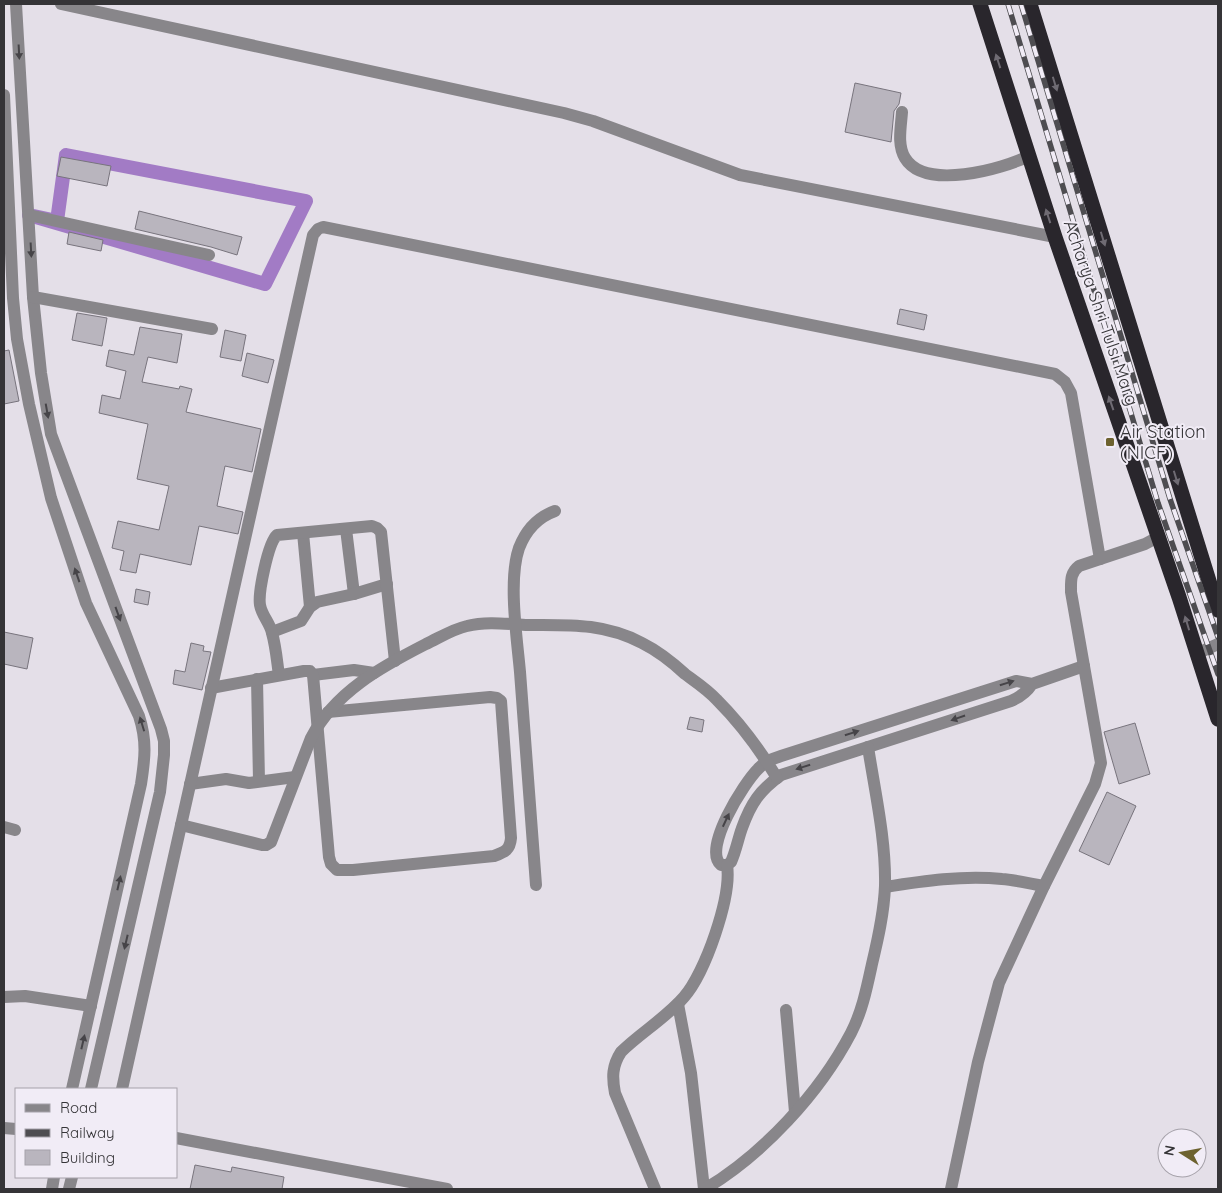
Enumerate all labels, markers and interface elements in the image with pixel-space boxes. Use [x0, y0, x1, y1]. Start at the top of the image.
one-way arrow [16, 45, 24, 61]
one-way arrow [994, 54, 1002, 69]
one-way arrow [1052, 76, 1059, 91]
one-way arrow [1043, 208, 1051, 223]
street label: Acharya Shri Tulsi Marg [1059, 217, 1144, 409]
one-way arrow [1099, 232, 1107, 247]
one-way arrow [27, 242, 35, 258]
one-way arrow [1107, 395, 1115, 410]
one-way arrow [44, 403, 52, 419]
place label: Air Station (NICF) [1120, 420, 1206, 464]
marker: Air Station (NICF) [1104, 436, 1116, 448]
one-way arrow [1173, 471, 1181, 486]
one-way arrow [73, 567, 81, 582]
one-way arrow [114, 607, 122, 622]
one-way arrow [1182, 615, 1190, 630]
one-way arrow [1000, 679, 1015, 687]
one-way arrow [951, 715, 966, 723]
one-way arrow [137, 716, 145, 731]
one-way arrow [845, 728, 860, 736]
one-way arrow [795, 763, 810, 771]
one-way arrow [722, 813, 730, 827]
one-way arrow [115, 876, 123, 891]
one-way arrow [122, 935, 130, 950]
one-way arrow [79, 1034, 87, 1049]
legend [15, 1088, 178, 1178]
text: Road [60, 1098, 97, 1117]
text: Railway [60, 1123, 115, 1142]
north arrow [1157, 1128, 1207, 1178]
text: N [1159, 1144, 1179, 1157]
text: Building [60, 1148, 115, 1167]

